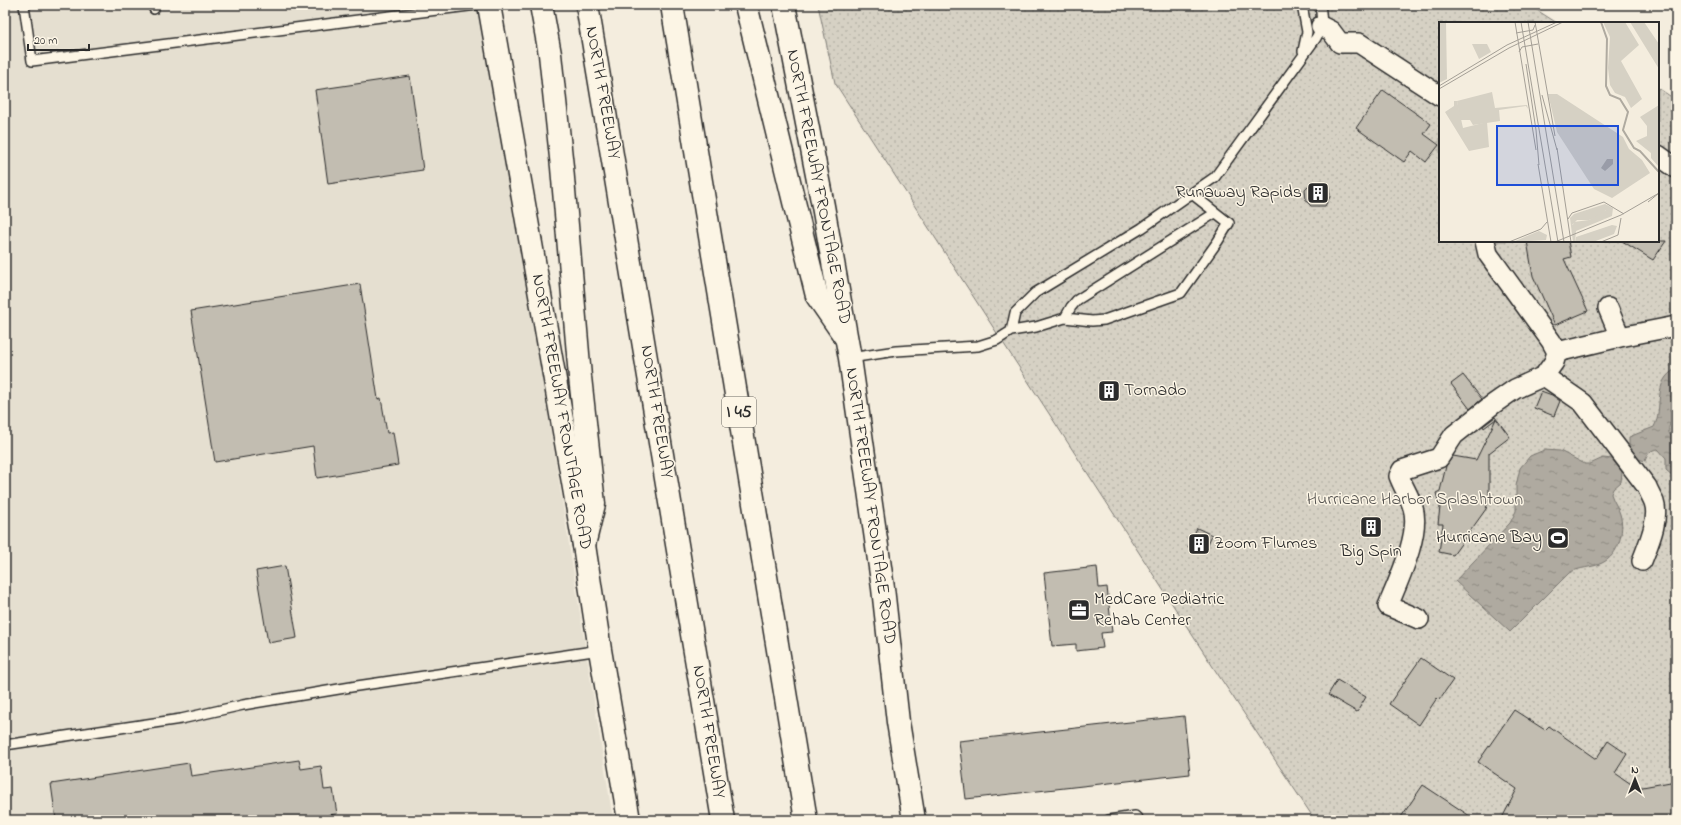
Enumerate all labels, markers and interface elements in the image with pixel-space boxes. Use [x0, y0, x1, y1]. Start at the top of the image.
inset map [1439, 22, 1659, 242]
street label: NORTH FREEWAY [577, 24, 627, 162]
scale bar [28, 26, 89, 52]
text: 20 m [34, 32, 57, 50]
street label: NORTH FREEWAY FRONTAGE ROAD [779, 47, 857, 327]
place label: Runaway Rapids [1175, 180, 1302, 206]
building icon: Runaway Rapids [1305, 180, 1331, 206]
street label: NORTH FREEWAY FRONTAGE ROAD [524, 272, 598, 552]
street label: NORTH FREEWAY [633, 343, 680, 481]
street label: NORTH FREEWAY FRONTAGE ROAD [838, 366, 902, 646]
building icon: Tornado [1096, 378, 1122, 404]
place label: Tornado [1124, 378, 1187, 404]
road number: I 45 [722, 397, 756, 427]
park label: Hurricane Harbor Splashtown [1307, 487, 1523, 513]
building icon: Big Spin [1358, 514, 1384, 540]
place label: Hurricane Bay [1436, 525, 1542, 551]
sports icon: Hurricane Bay [1545, 525, 1571, 551]
building icon: Zoom Flumes [1186, 531, 1212, 557]
place label: Zoom Flumes [1214, 531, 1318, 557]
place label: Big Spin [1339, 539, 1402, 566]
place label: MedCare Pediatric Rehab Center [1094, 587, 1224, 634]
office icon: MedCare Pediatric Rehab Center [1066, 597, 1092, 623]
street label: NORTH FREEWAY [685, 663, 732, 801]
north arrow [1615, 759, 1655, 799]
text: N [1631, 762, 1639, 778]

